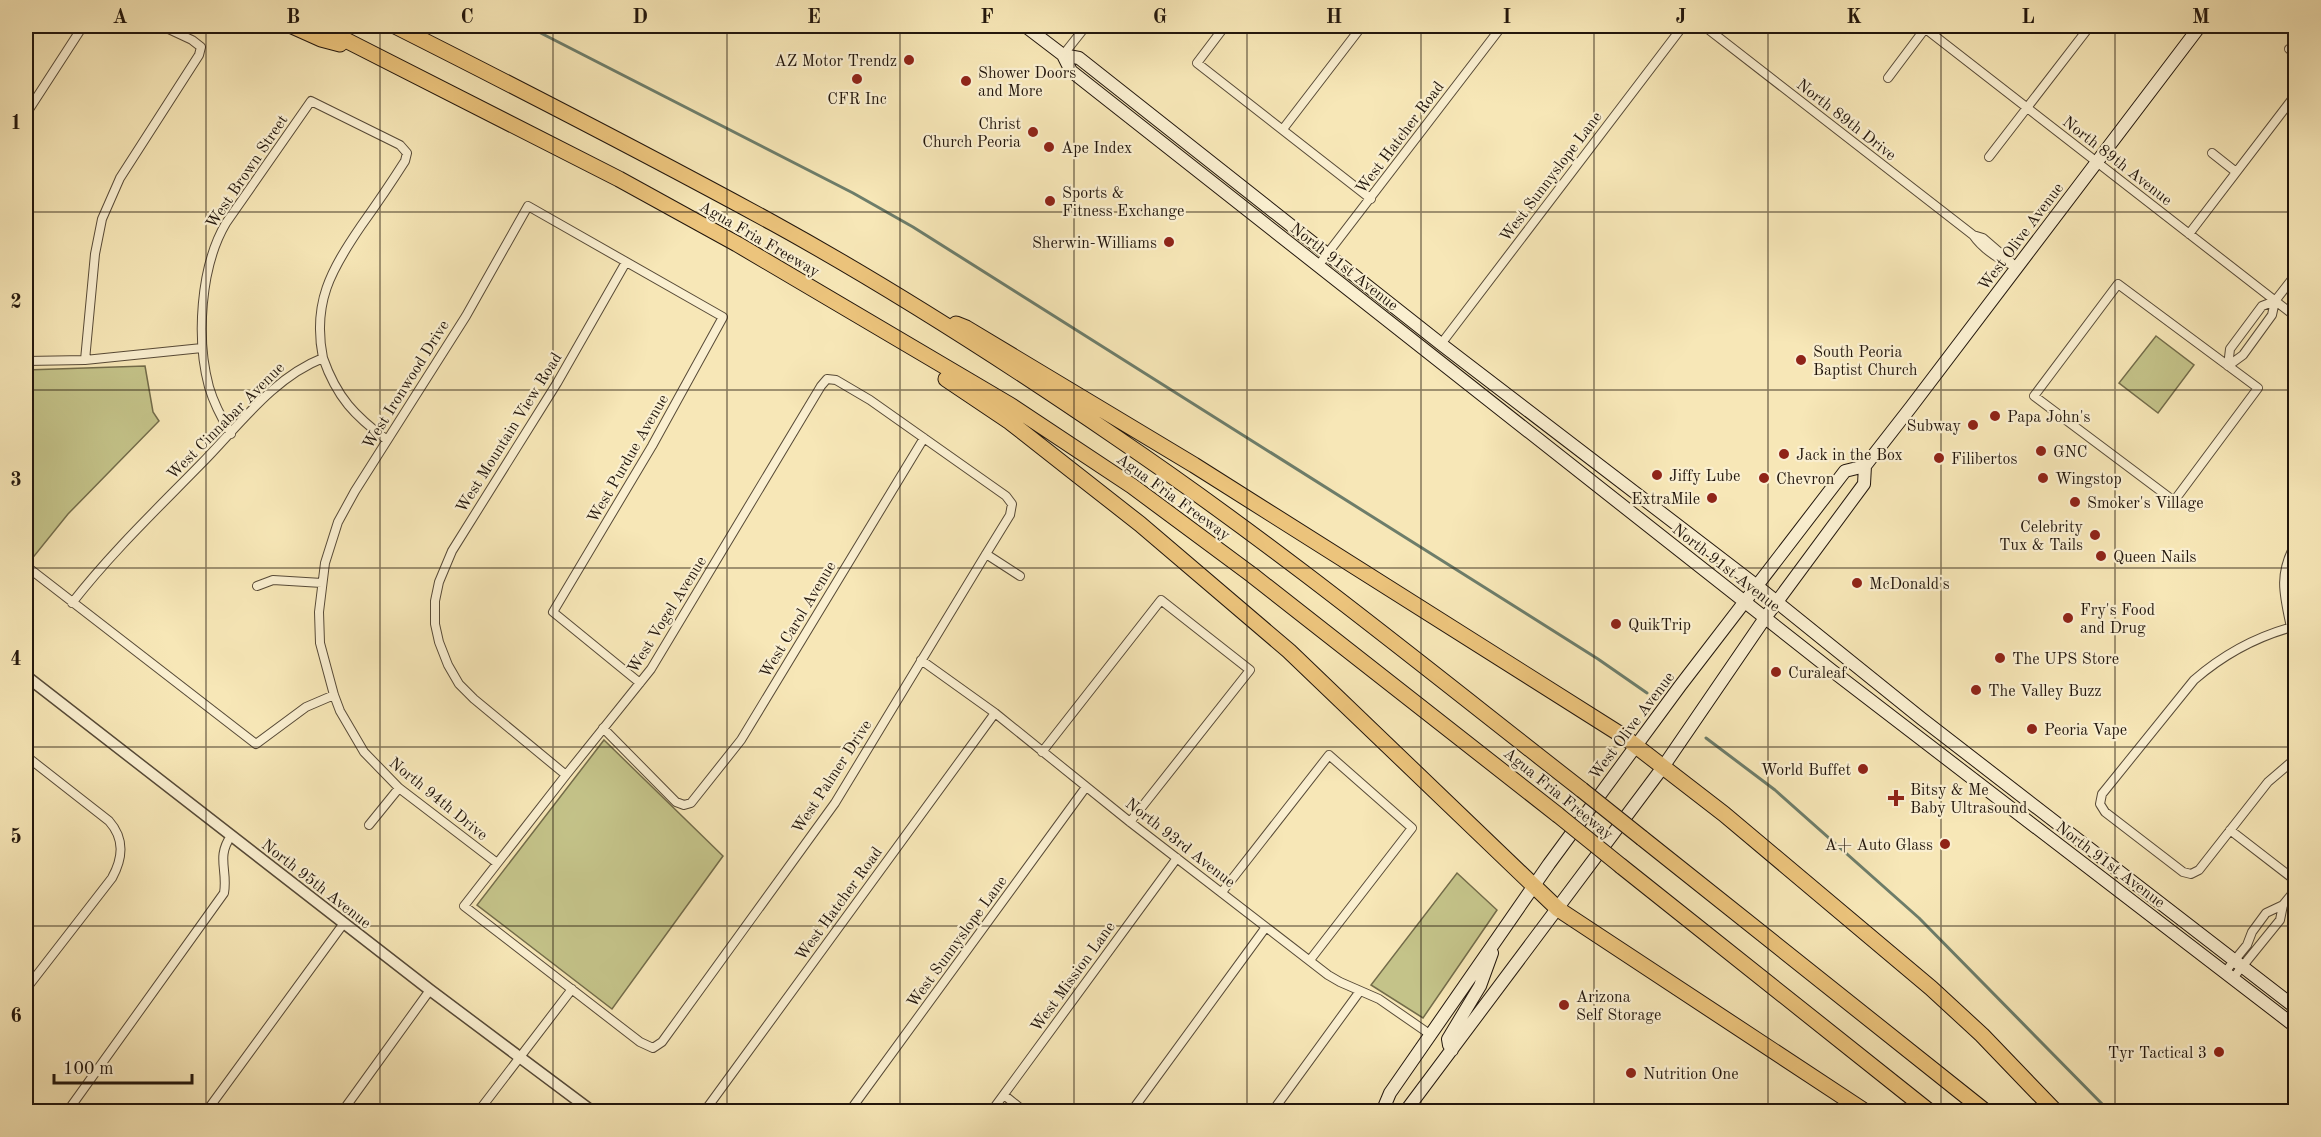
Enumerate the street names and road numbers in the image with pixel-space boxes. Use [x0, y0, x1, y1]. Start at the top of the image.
street label: North 89th Drive [1793, 77, 1899, 164]
street label: West Hatcher Road [1353, 79, 1448, 197]
street label: West Sunnyslope Lane [1498, 109, 1606, 245]
street label: West Brown Street [204, 112, 292, 232]
street label: North 89th Avenue [2059, 114, 2174, 209]
street label: West Olive Avenue [1976, 180, 2067, 294]
street label: Agua Fria Freeway [696, 199, 822, 281]
street label: North 91st Avenue [1287, 221, 1401, 315]
street label: West Ironwood Drive [361, 318, 453, 452]
street label: West Mountain View Road [454, 350, 566, 516]
street label: West Cinnabar Avenue [165, 360, 288, 483]
street label: West Purdue Avenue [585, 392, 672, 526]
street label: Agua Fria Freeway [1113, 451, 1233, 544]
street label: North 91st Avenue [1669, 522, 1783, 616]
street label: West Vogel Avenue [625, 554, 710, 676]
street label: West Carol Avenue [758, 559, 840, 681]
street label: West Olive Avenue [1587, 669, 1678, 783]
street label: West Palmer Drive [790, 717, 875, 837]
street label: Agua Fria Freeway [1500, 746, 1616, 844]
street label: North 94th Drive [386, 755, 490, 844]
street label: North 93rd Avenue [1122, 796, 1238, 891]
street label: North 91st Avenue [2052, 819, 2167, 912]
street label: North 95th Avenue [258, 837, 373, 932]
street label: West Hatcher Road [793, 845, 886, 964]
street label: West Sunnyslope Lane [905, 874, 1011, 1011]
street label: West Mission Lane [1028, 919, 1119, 1035]

